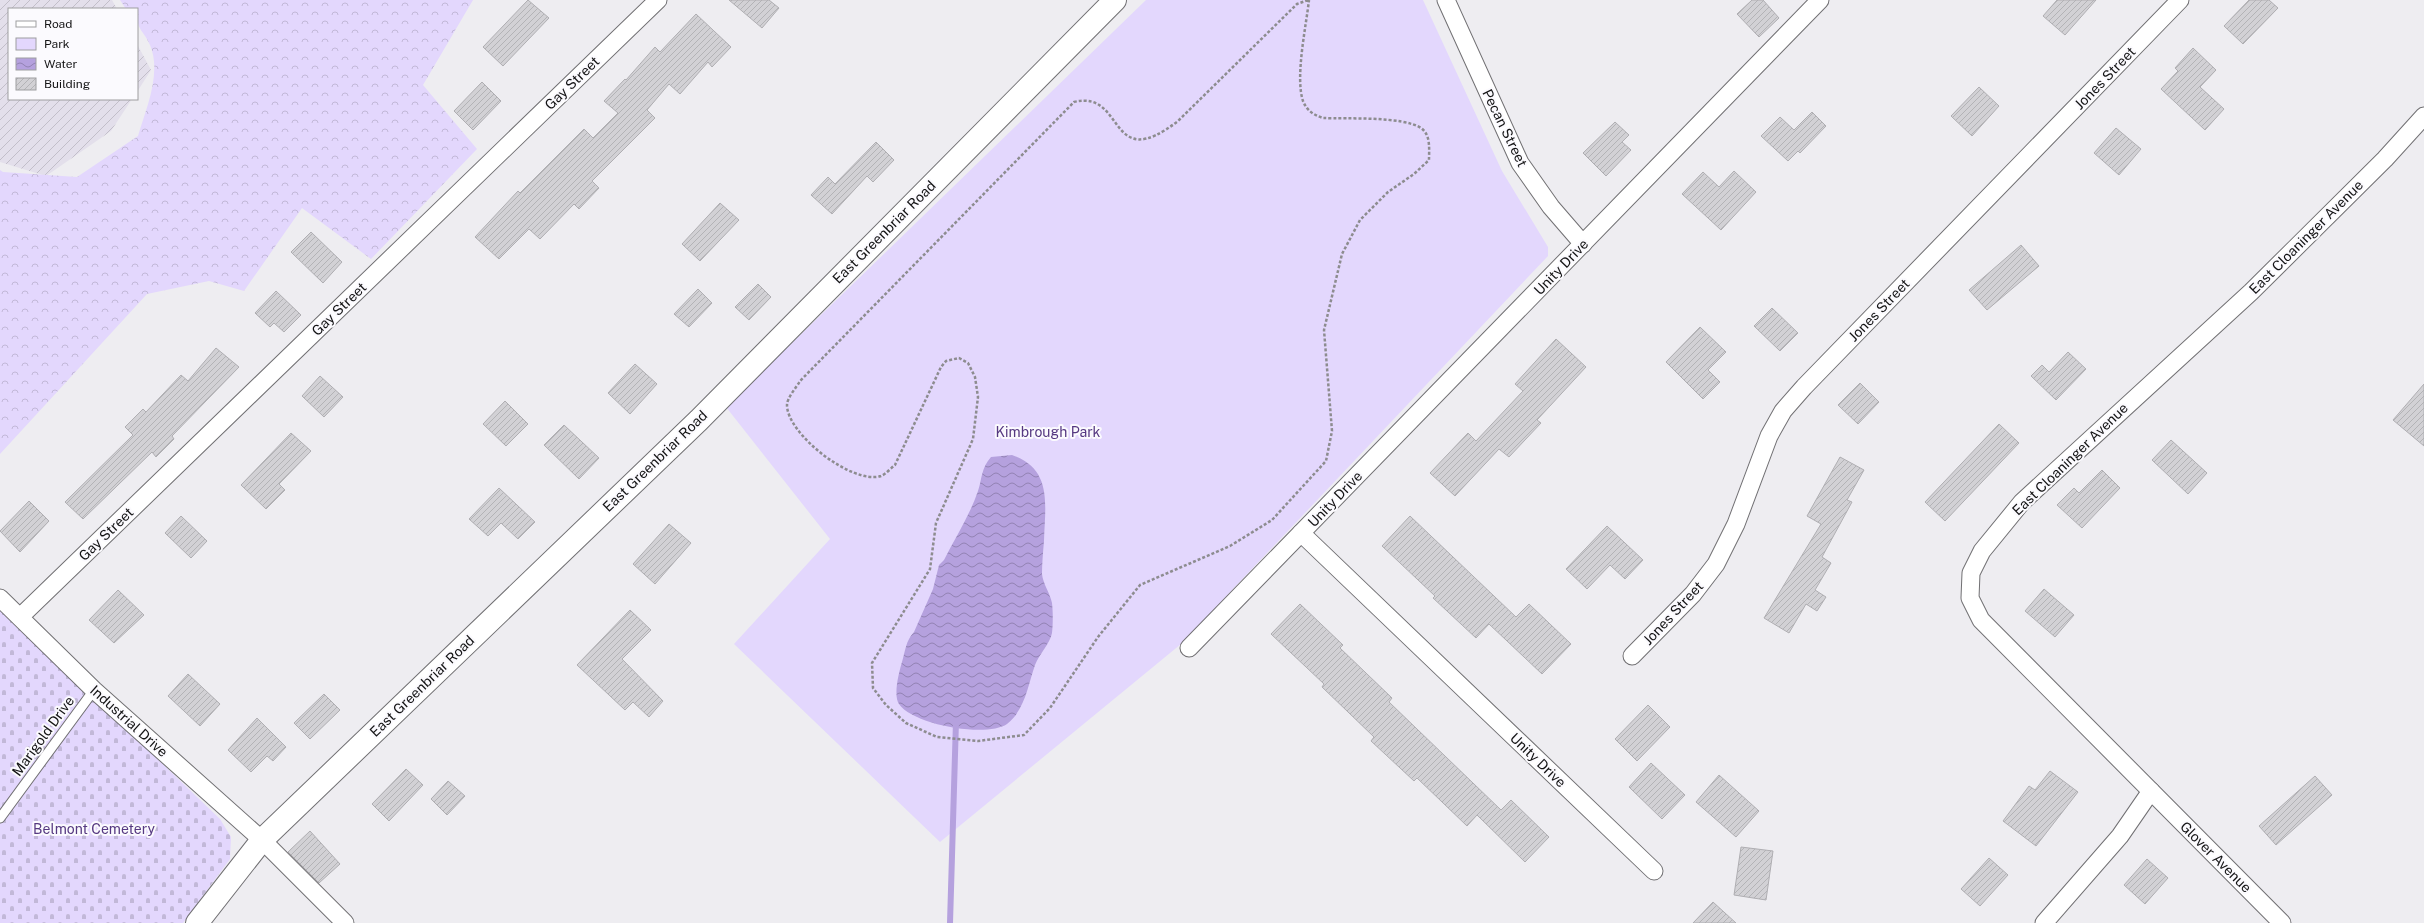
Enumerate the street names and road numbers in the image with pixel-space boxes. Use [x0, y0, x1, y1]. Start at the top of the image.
street label: Jones Street [2071, 43, 2139, 113]
street label: Gay Street [541, 53, 603, 113]
street label: Pecan Street [1479, 87, 1531, 169]
street label: East Greenbriar Road [829, 177, 939, 287]
street label: East Cloaninger Avenue [2246, 177, 2366, 297]
street label: Unity Drive [1531, 236, 1592, 298]
street label: Jones Street [1845, 275, 1913, 345]
street label: Gay Street [308, 279, 370, 339]
street label: East Cloaninger Avenue [2009, 400, 2131, 518]
street label: East Greenbriar Road [600, 407, 710, 515]
street label: Unity Drive [1305, 468, 1366, 530]
street label: Gay Street [75, 504, 137, 564]
street label: Jones Street [1640, 578, 1706, 648]
street label: East Greenbriar Road [367, 632, 477, 740]
street label: Industrial Drive [87, 682, 171, 760]
street label: Marigold Drive [9, 693, 77, 779]
street label: Unity Drive [1507, 730, 1569, 791]
street label: Glover Avenue [2177, 818, 2255, 896]

